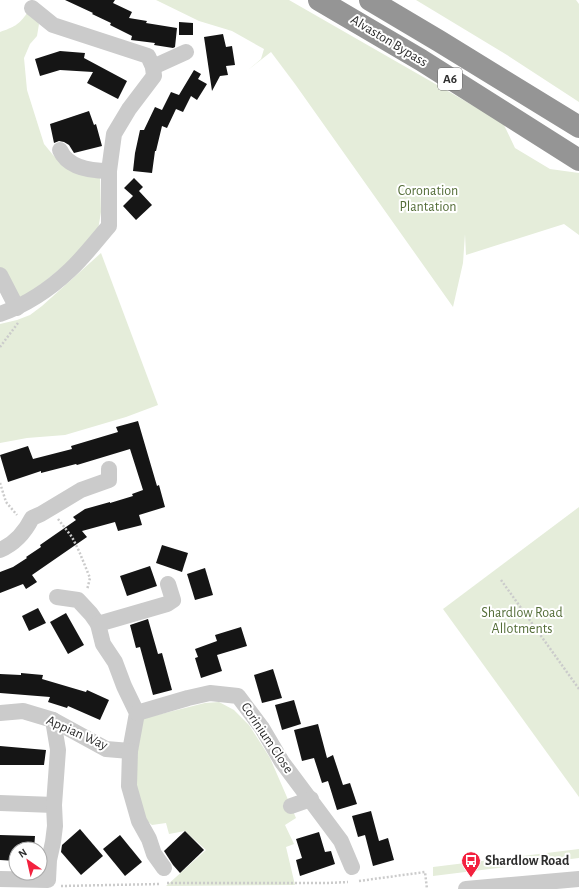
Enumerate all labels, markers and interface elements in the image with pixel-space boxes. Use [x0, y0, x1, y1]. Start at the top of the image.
street label: Alvaston Bypass [348, 13, 430, 69]
road number: A6 [438, 68, 462, 90]
park label: Coronation Plantation [398, 184, 458, 214]
park label: Shardlow Road Allotments [481, 606, 563, 636]
street label: Corinium Close [238, 700, 296, 776]
street label: Appian Way [44, 713, 110, 753]
north arrow [8, 841, 48, 881]
text: N [16, 846, 29, 860]
bus stop icon: Shardlow Road [460, 850, 482, 878]
place label: Shardlow Road [485, 854, 570, 868]

